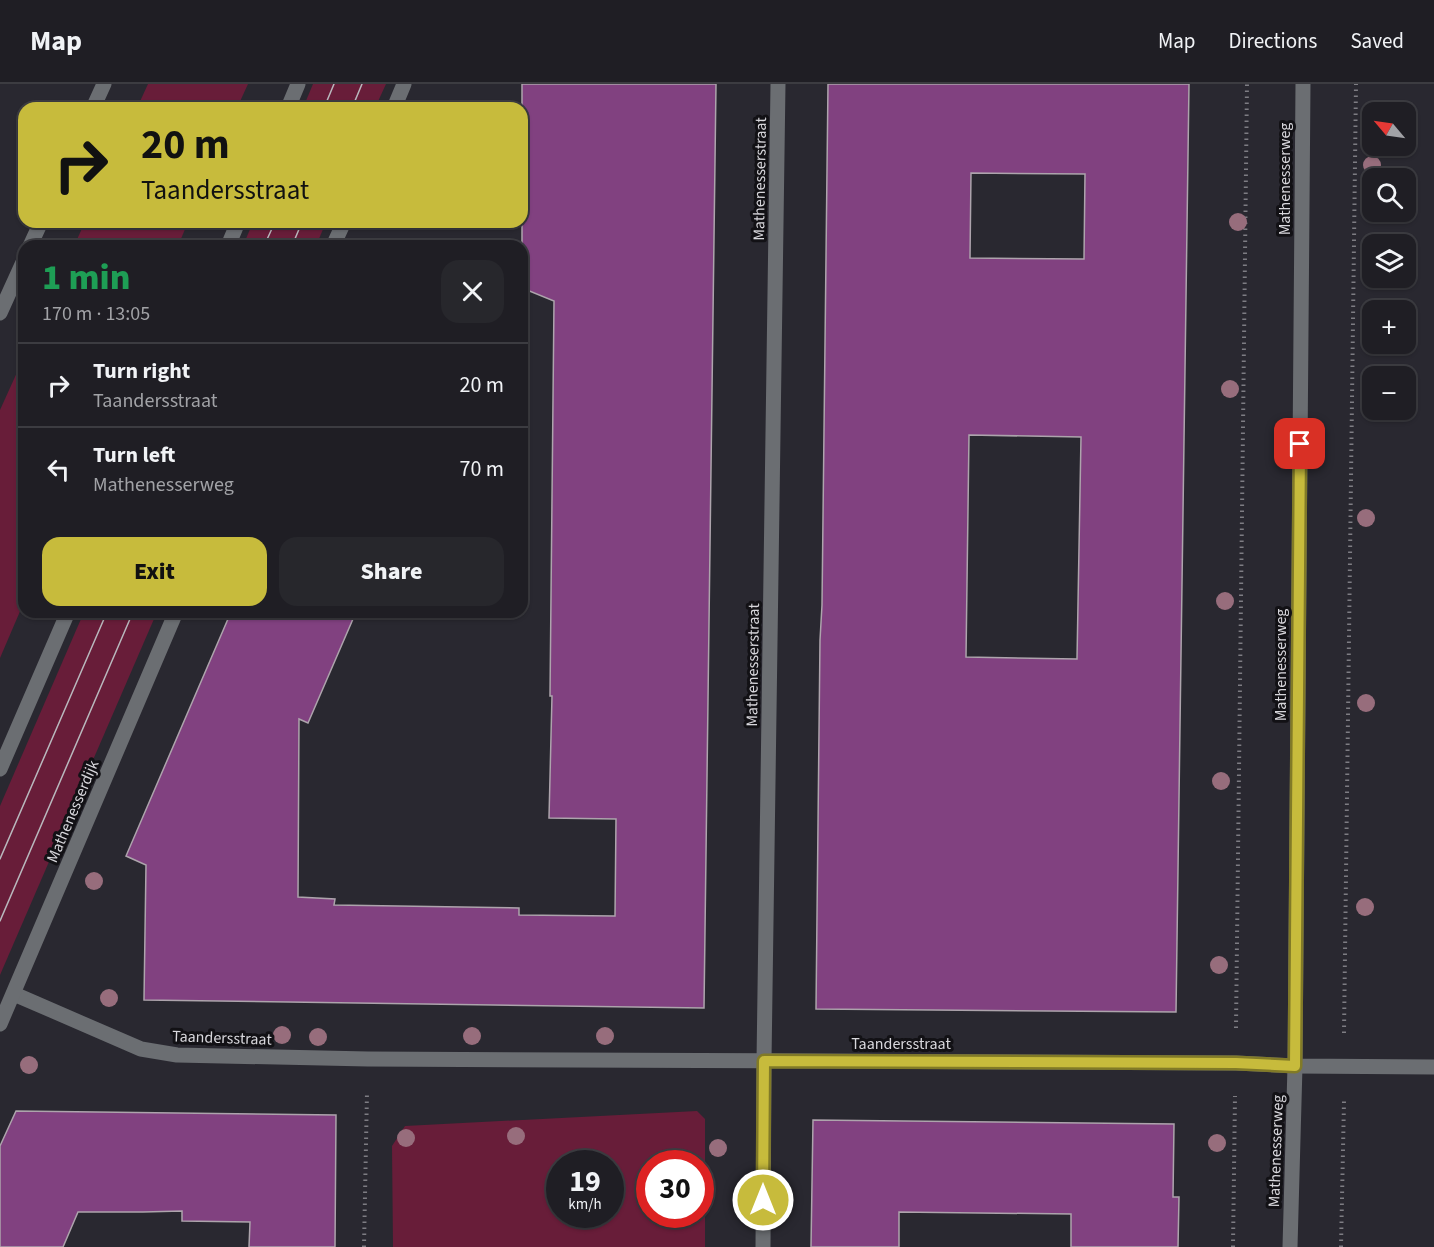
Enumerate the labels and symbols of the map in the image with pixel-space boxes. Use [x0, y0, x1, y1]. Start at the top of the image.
north arrow [1362, 102, 1416, 156]
street label: Mathenesserstraat [748, 117, 772, 241]
street label: Mathenesserweg [1274, 123, 1296, 235]
pin [1274, 418, 1325, 469]
street label: Mathenesserstraat [741, 603, 765, 727]
street label: Mathenesserweg [1270, 609, 1292, 721]
street label: Mathenesserdijk [41, 757, 104, 866]
street label: Taandersstraat [172, 1025, 273, 1051]
street label: Taandersstraat [851, 1033, 951, 1055]
street label: Mathenesserweg [1263, 1094, 1289, 1208]
speed limit sign: 30 [636, 1150, 714, 1228]
position arrow [731, 1168, 795, 1232]

